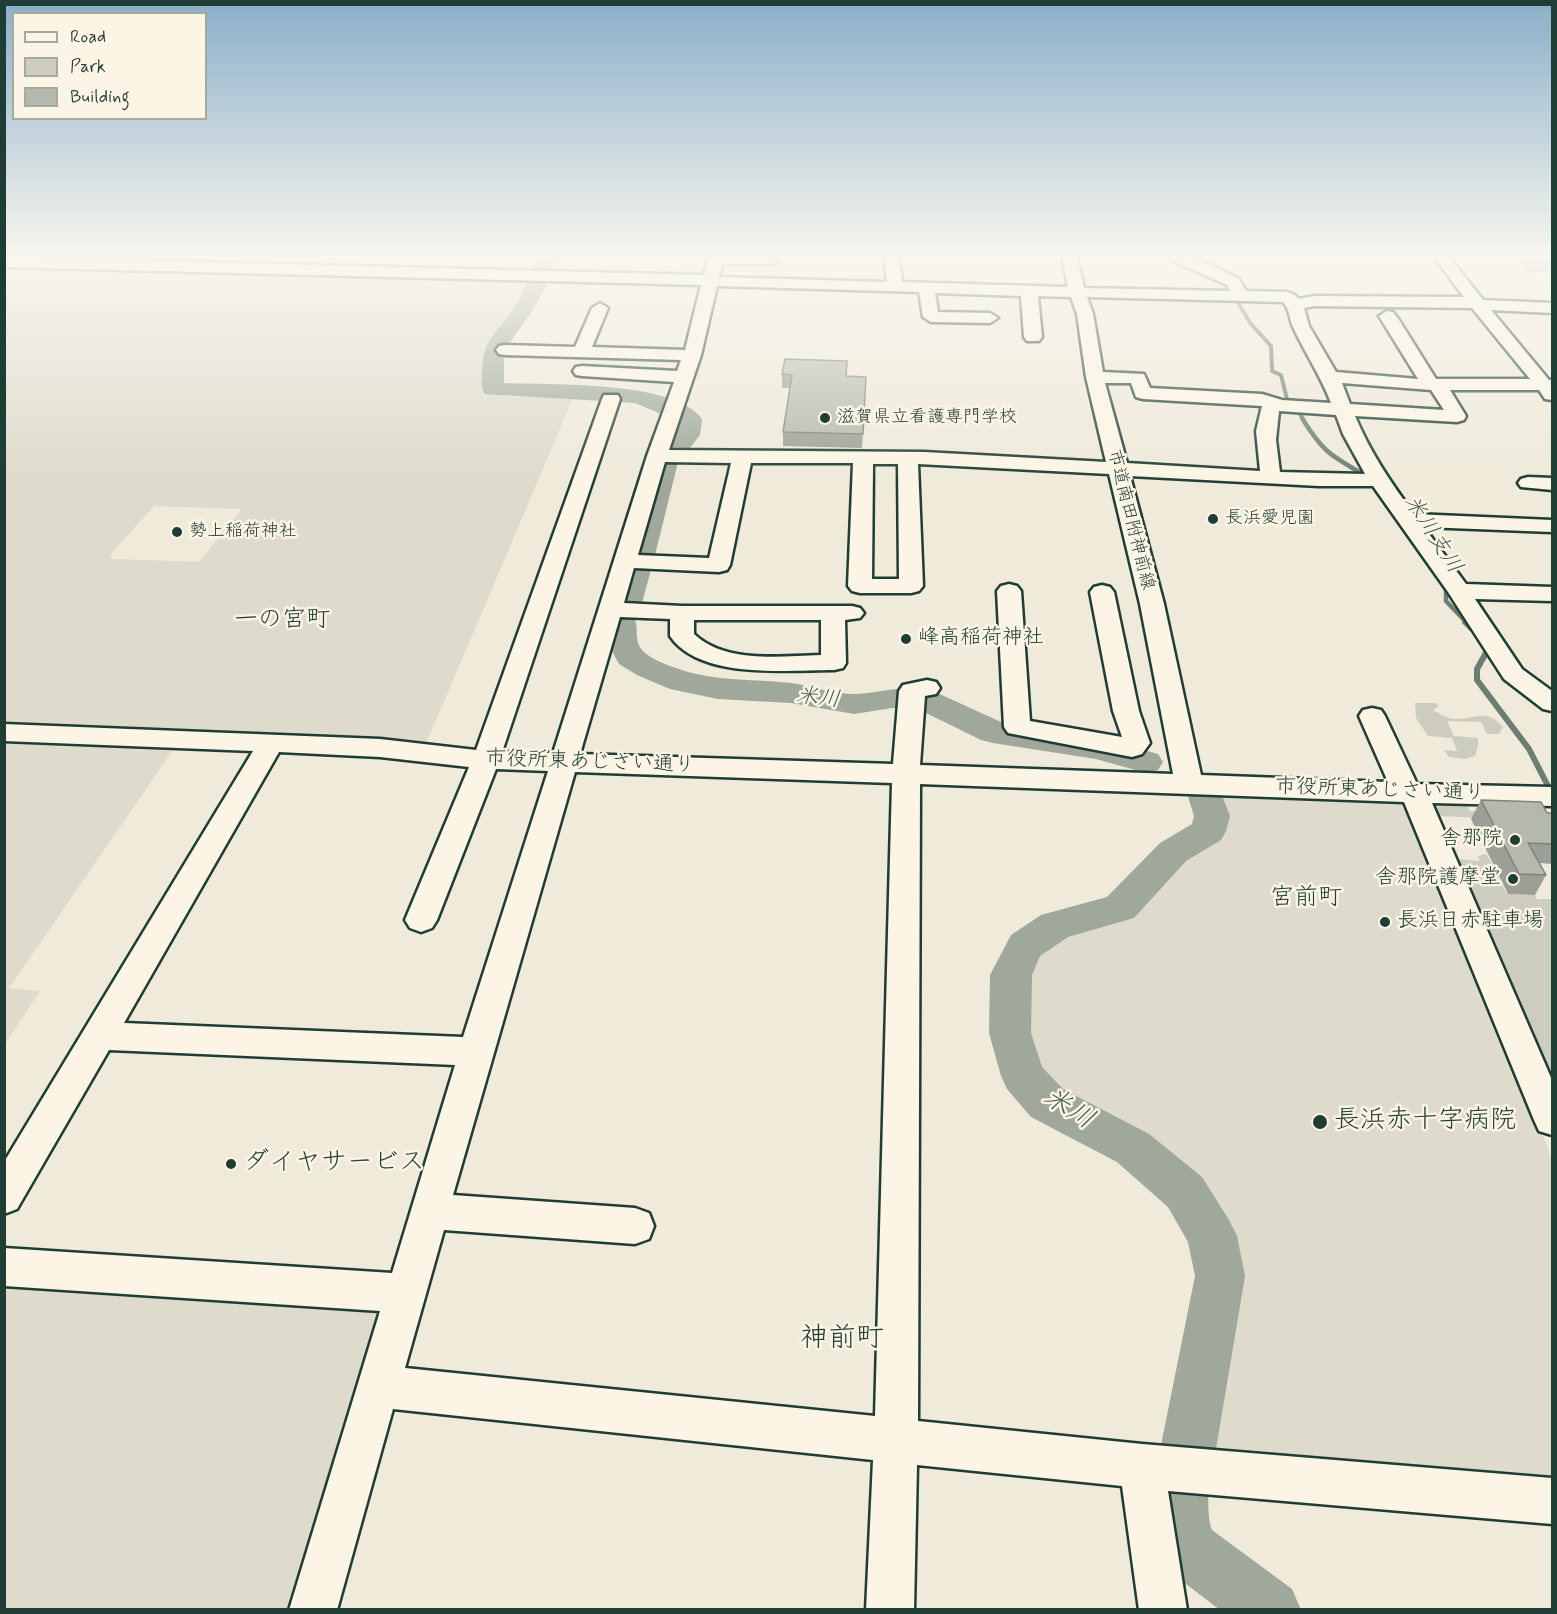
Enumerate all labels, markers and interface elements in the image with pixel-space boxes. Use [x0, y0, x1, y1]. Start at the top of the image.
legend [12, 12, 207, 120]
text: Road [70, 25, 106, 49]
text: Park [70, 55, 106, 79]
text: Building [70, 85, 130, 109]
place label: 滋賀県立看護専門学校 [837, 407, 1017, 429]
marker: 滋賀県立看護専門学校 [818, 411, 832, 425]
street label: 市道南田附神前線 [1102, 448, 1158, 592]
water label: 米川支川 [1397, 491, 1467, 579]
place label: 長浜愛児園 [1225, 508, 1315, 530]
marker: 長浜愛児園 [1206, 512, 1220, 526]
place label: 勢上稲荷神社 [189, 521, 297, 543]
marker: 勢上稲荷神社 [170, 525, 184, 539]
district label: 一の宮町 [234, 607, 330, 635]
place label: 峰高稲荷神社 [918, 626, 1044, 652]
marker: 峰高稲荷神社 [899, 632, 913, 646]
water label: 米川 [795, 683, 841, 715]
street label: 市役所東あじさい通り [485, 747, 695, 779]
street label: 市役所東あじさい通り [1275, 775, 1485, 807]
place label: 舎那院 [1440, 827, 1503, 853]
marker: 舎那院 [1508, 833, 1522, 847]
place label: 舎那院護摩堂 [1375, 866, 1501, 892]
marker: 舎那院護摩堂 [1506, 872, 1520, 886]
district label: 宮前町 [1270, 885, 1342, 913]
place label: 長浜日赤駐車場 [1397, 909, 1544, 935]
marker: 長浜日赤駐車場 [1378, 915, 1392, 929]
water label: 米川 [1037, 1082, 1099, 1138]
place label: 長浜赤十字病院 [1334, 1106, 1516, 1138]
marker: 長浜赤十字病院 [1311, 1113, 1329, 1131]
place label: ダイヤサービス [243, 1148, 425, 1180]
marker: ダイヤサービス [224, 1157, 238, 1171]
district label: 神前町 [800, 1323, 884, 1357]

